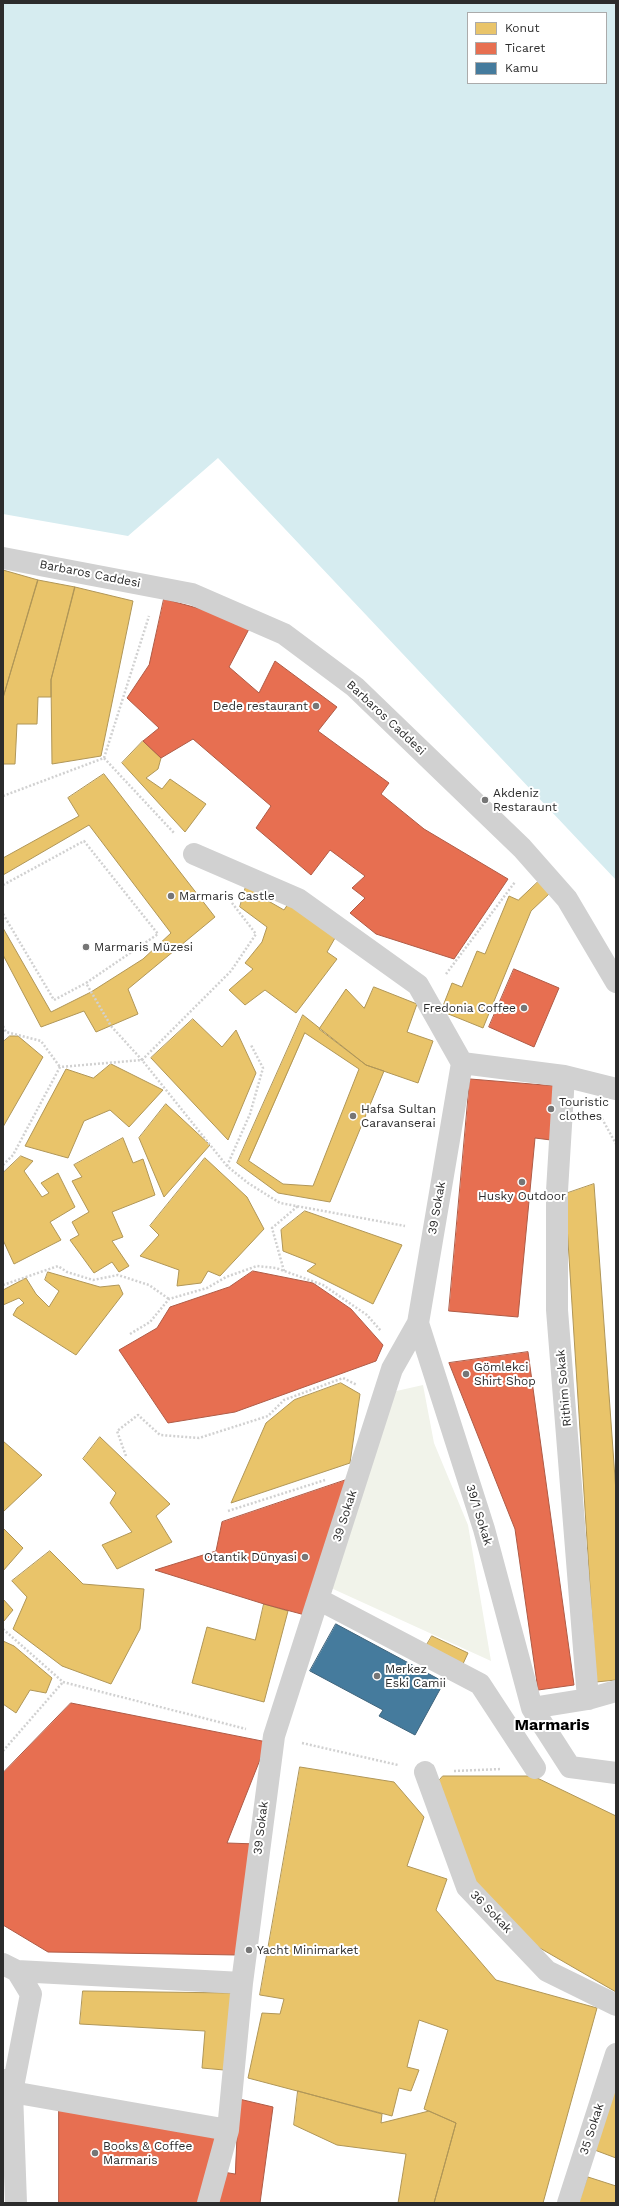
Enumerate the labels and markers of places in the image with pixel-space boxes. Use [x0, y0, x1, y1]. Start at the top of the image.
place label: Dede restaurant [213, 699, 308, 713]
marker: Dede restaurant [311, 701, 321, 711]
place label: Akdeniz Restaraunt [493, 786, 557, 814]
marker: Akdeniz Restaraunt [480, 795, 490, 805]
place label: Marmaris Castle [179, 889, 275, 903]
marker: Marmaris Castle [166, 891, 176, 901]
place label: Marmaris Müzesi [94, 940, 193, 954]
marker: Marmaris Müzesi [81, 942, 91, 952]
place label: Fredonia Coffee [423, 1001, 516, 1015]
marker: Fredonia Coffee [519, 1003, 529, 1013]
place label: Touristic clothes [559, 1095, 609, 1123]
place label: Hafsa Sultan Caravanserai [361, 1102, 436, 1130]
marker: Touristic clothes [546, 1104, 556, 1114]
marker: Hafsa Sultan Caravanserai [348, 1111, 358, 1121]
marker: Husky Outdoor [517, 1177, 527, 1187]
place label: Husky Outdoor [478, 1189, 566, 1203]
place label: Gömlekci Shirt Shop [474, 1360, 536, 1388]
marker: Gömlekci Shirt Shop [461, 1369, 471, 1379]
place label: Otantik Dünyasi [204, 1550, 297, 1564]
marker: Otantik Dünyasi [300, 1552, 310, 1562]
place label: Merkez Eski Camii [385, 1662, 446, 1690]
marker: Merkez Eski Camii [372, 1671, 382, 1681]
place label: Yacht Minimarket [257, 1943, 358, 1957]
marker: Yacht Minimarket [244, 1945, 254, 1955]
place label: Books & Coffee Marmaris [103, 2139, 192, 2167]
marker: Books & Coffee Marmaris [90, 2148, 100, 2158]

